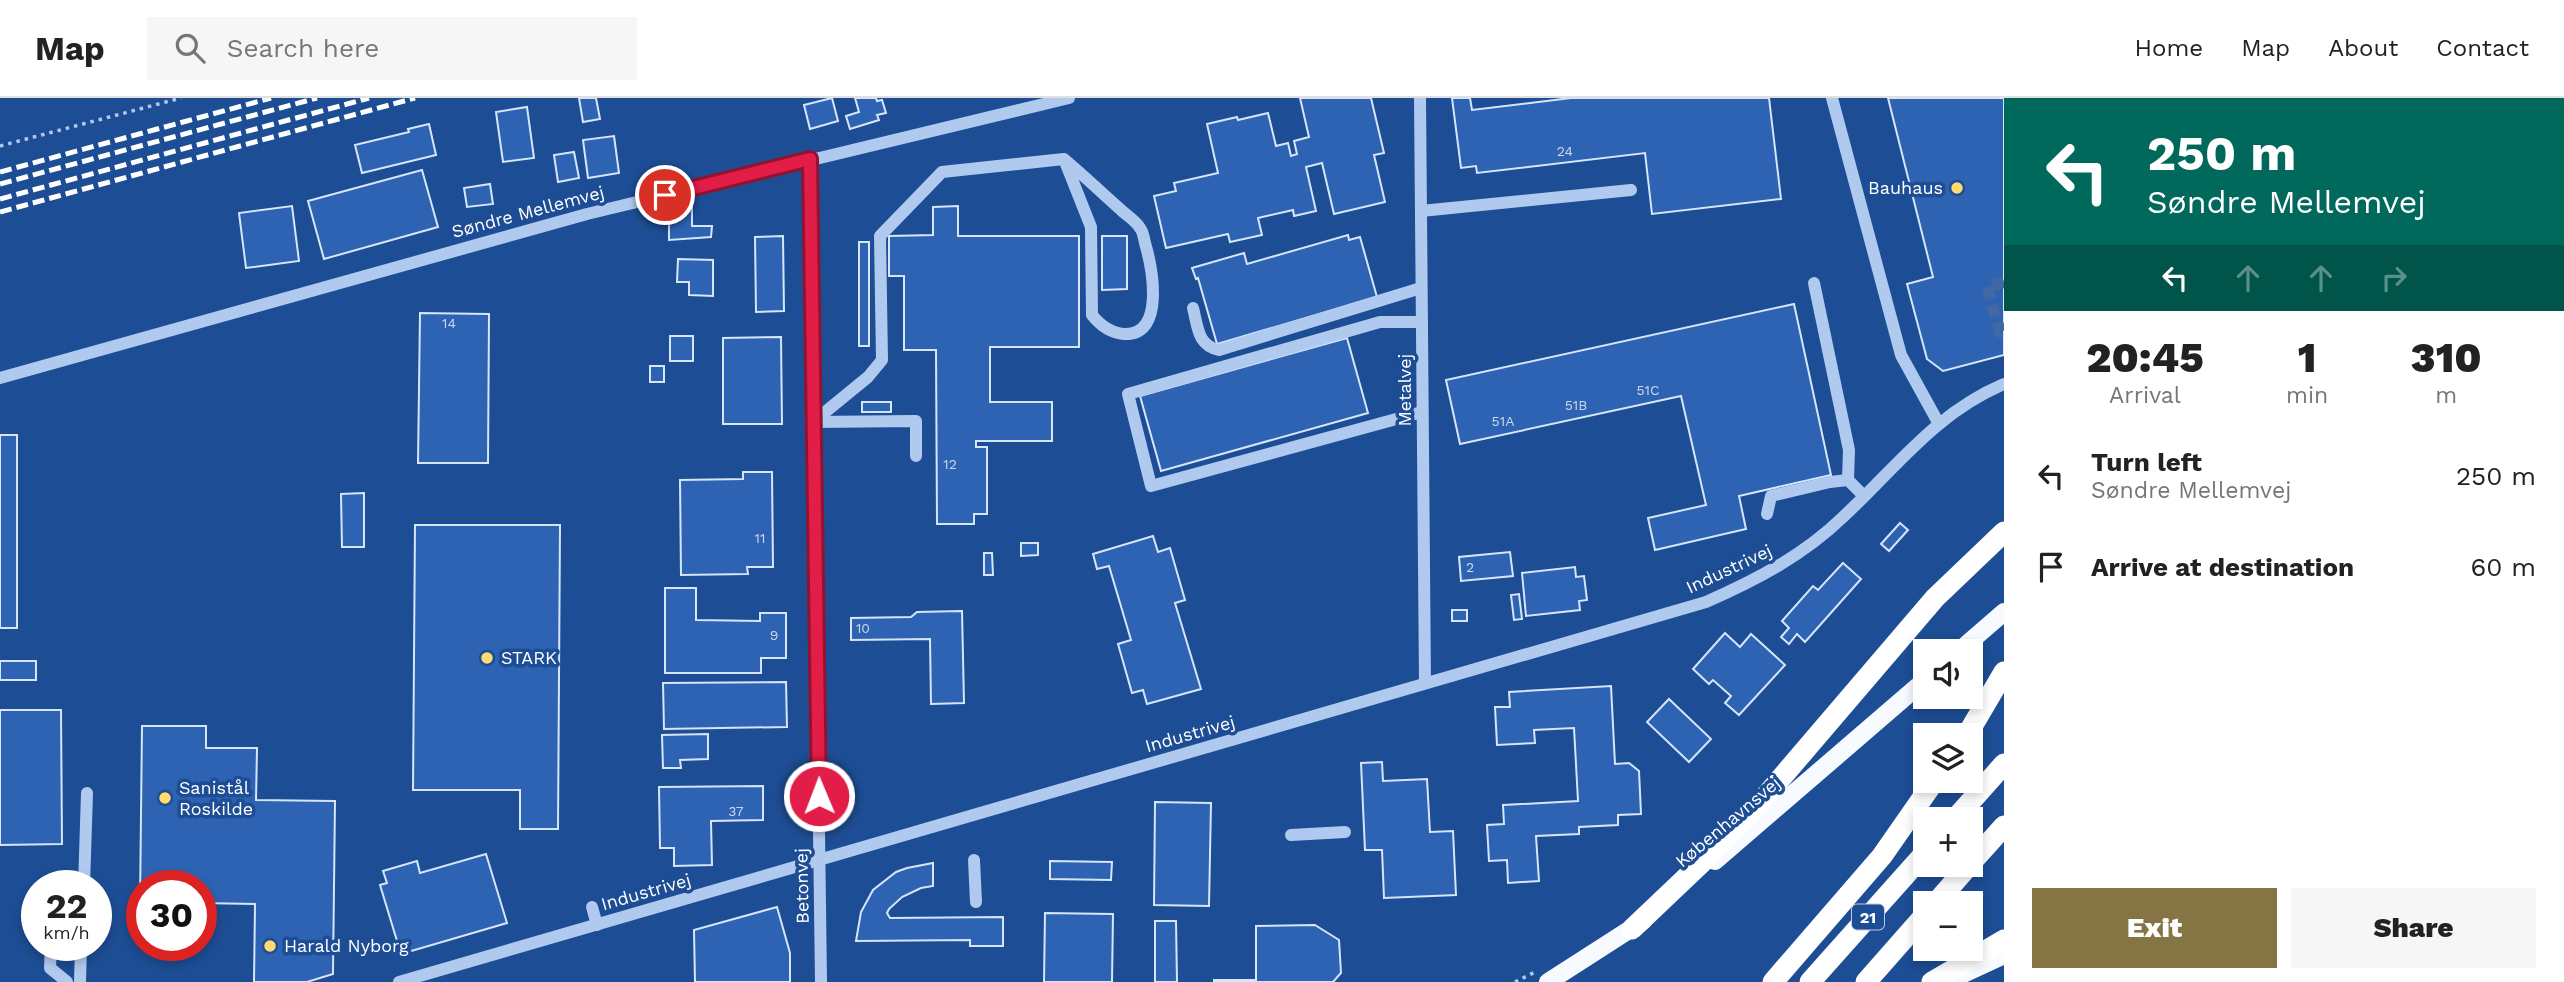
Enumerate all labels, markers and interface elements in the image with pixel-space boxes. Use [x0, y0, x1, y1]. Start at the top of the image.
search box [147, 17, 637, 80]
text: Map [35, 29, 105, 68]
icon: search [171, 29, 209, 67]
text: Search here [227, 33, 379, 63]
text: Home [2135, 34, 2203, 62]
text: Map [2241, 34, 2290, 62]
text: About [2328, 34, 2398, 62]
text: Contact [2436, 34, 2529, 62]
text: 250 m [2147, 124, 2296, 182]
icon: left [2032, 126, 2123, 217]
house number: 24 [1557, 143, 1573, 159]
pin [635, 165, 695, 225]
icon: arrive [646, 176, 684, 214]
place label: Bauhaus [1868, 177, 1943, 198]
marker: Bauhaus [1949, 180, 1965, 196]
street label: Søndre Mellemvej [449, 181, 606, 242]
text: Søndre Mellemvej [2147, 183, 2426, 221]
icon: left [2156, 259, 2194, 297]
icon: ahead [2229, 259, 2267, 297]
icon: ahead [2302, 259, 2340, 297]
icon: right [2375, 259, 2413, 297]
house number: 14 [442, 315, 456, 331]
text: 20:45 [2086, 333, 2204, 382]
text: 1 [2298, 333, 2317, 382]
text: 310 [2411, 333, 2482, 382]
street label: Metalvej [1394, 354, 1415, 426]
house number: 51C [1636, 382, 1660, 398]
text: Arrival [2109, 382, 2181, 409]
text: min [2286, 382, 2328, 409]
text: m [2435, 382, 2457, 409]
house number: 51B [1565, 397, 1587, 413]
house number: 51A [1492, 413, 1514, 429]
text: Turn left [2091, 447, 2202, 477]
house number: 12 [943, 456, 957, 472]
icon: left [2032, 457, 2070, 495]
text: 250 m [2456, 461, 2536, 491]
text: Søndre Mellemvej [2091, 477, 2291, 504]
house number: 11 [755, 530, 765, 546]
street label: Industrivej [1682, 539, 1775, 598]
icon: arrive [2032, 548, 2070, 586]
text: Arrive at destination [2091, 552, 2354, 582]
text: 60 m [2470, 552, 2536, 582]
house number: 2 [1466, 559, 1474, 575]
house number: 10 [856, 620, 870, 636]
house number: 9 [770, 627, 778, 643]
map controls [1913, 639, 1983, 961]
button: sound [1913, 639, 1983, 709]
place label: STARK [501, 647, 557, 668]
marker: STARK [479, 650, 495, 666]
street label: Industrivej [1143, 711, 1237, 756]
button: layers [1913, 723, 1983, 793]
position arrow [782, 759, 856, 833]
street label: Københavnsvej [1671, 772, 1784, 871]
place label: Sanistål Roskilde [179, 777, 253, 819]
marker: Sanistål Roskilde [157, 790, 173, 806]
house number: 37 [728, 803, 744, 819]
button: + [1913, 807, 1983, 877]
street label: Betonvej [790, 848, 813, 924]
street label: Industrivej [599, 869, 693, 914]
speed limit sign: 30 [126, 870, 217, 961]
text: 22 [46, 885, 87, 927]
button: Exit [2032, 888, 2277, 968]
button: Share [2291, 888, 2536, 968]
button: − [1913, 891, 1983, 961]
road number: 21 [1852, 904, 1884, 930]
text: km/h [43, 922, 90, 943]
place label: Harald Nyborg [284, 935, 409, 956]
marker: Harald Nyborg [262, 938, 278, 954]

